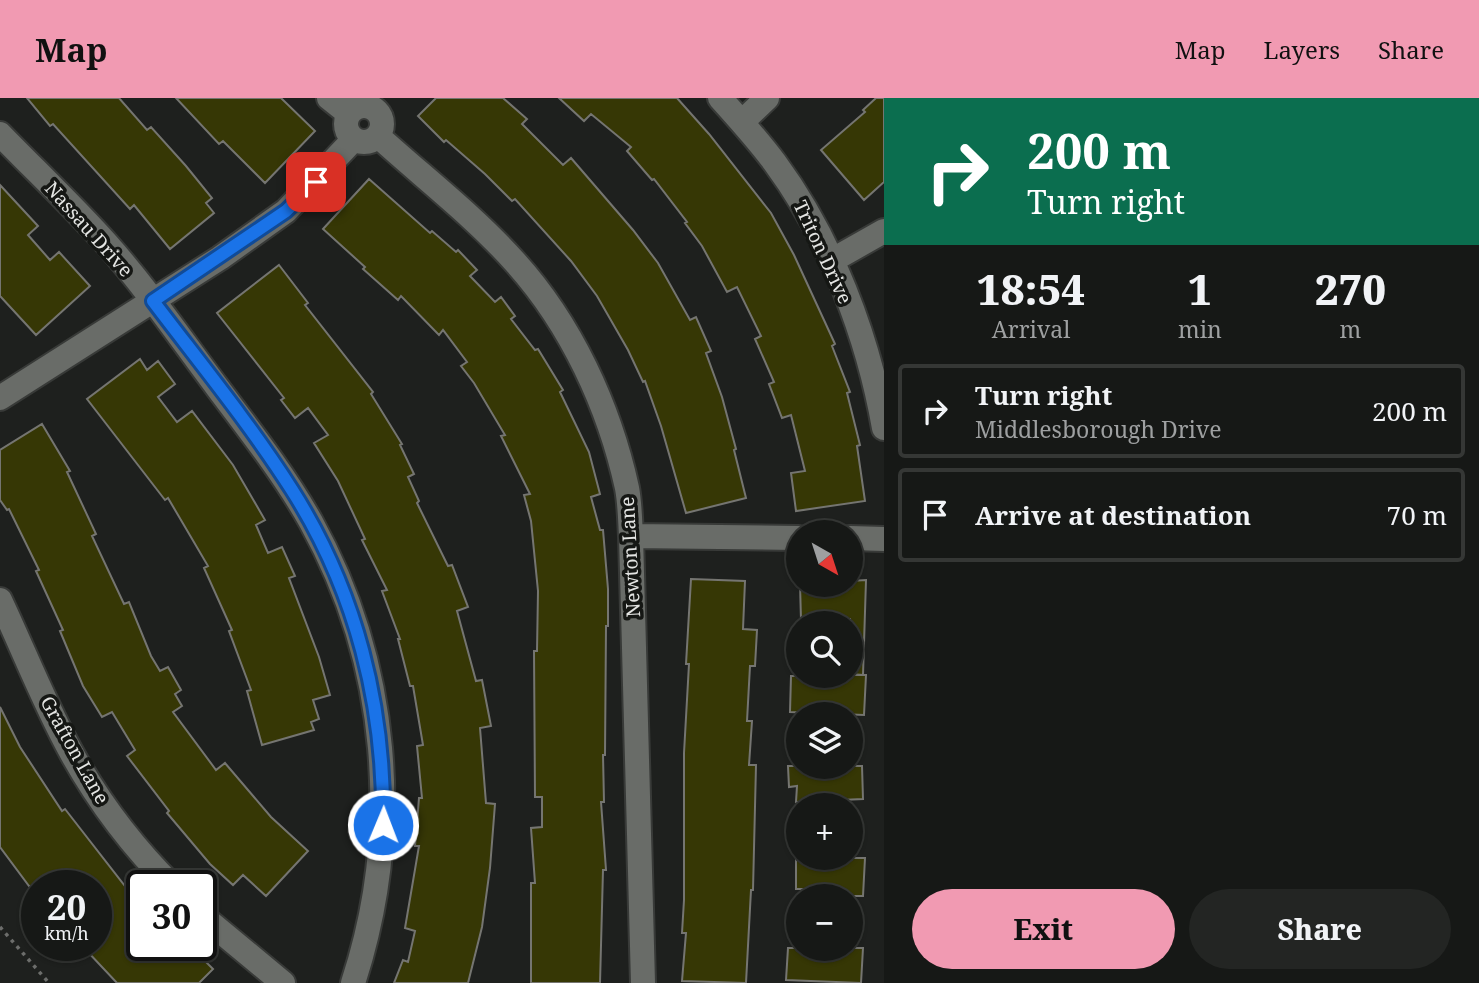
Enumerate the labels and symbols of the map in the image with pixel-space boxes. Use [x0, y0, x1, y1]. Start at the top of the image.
pin [286, 152, 346, 212]
street label: Nassau Drive [39, 176, 139, 282]
street label: Triton Drive [788, 196, 858, 308]
street label: Newton Lane [614, 496, 646, 618]
north arrow [786, 520, 863, 597]
street label: Grafton Lane [35, 691, 115, 809]
position arrow [346, 788, 420, 862]
speed limit sign: 30 [126, 870, 217, 961]

